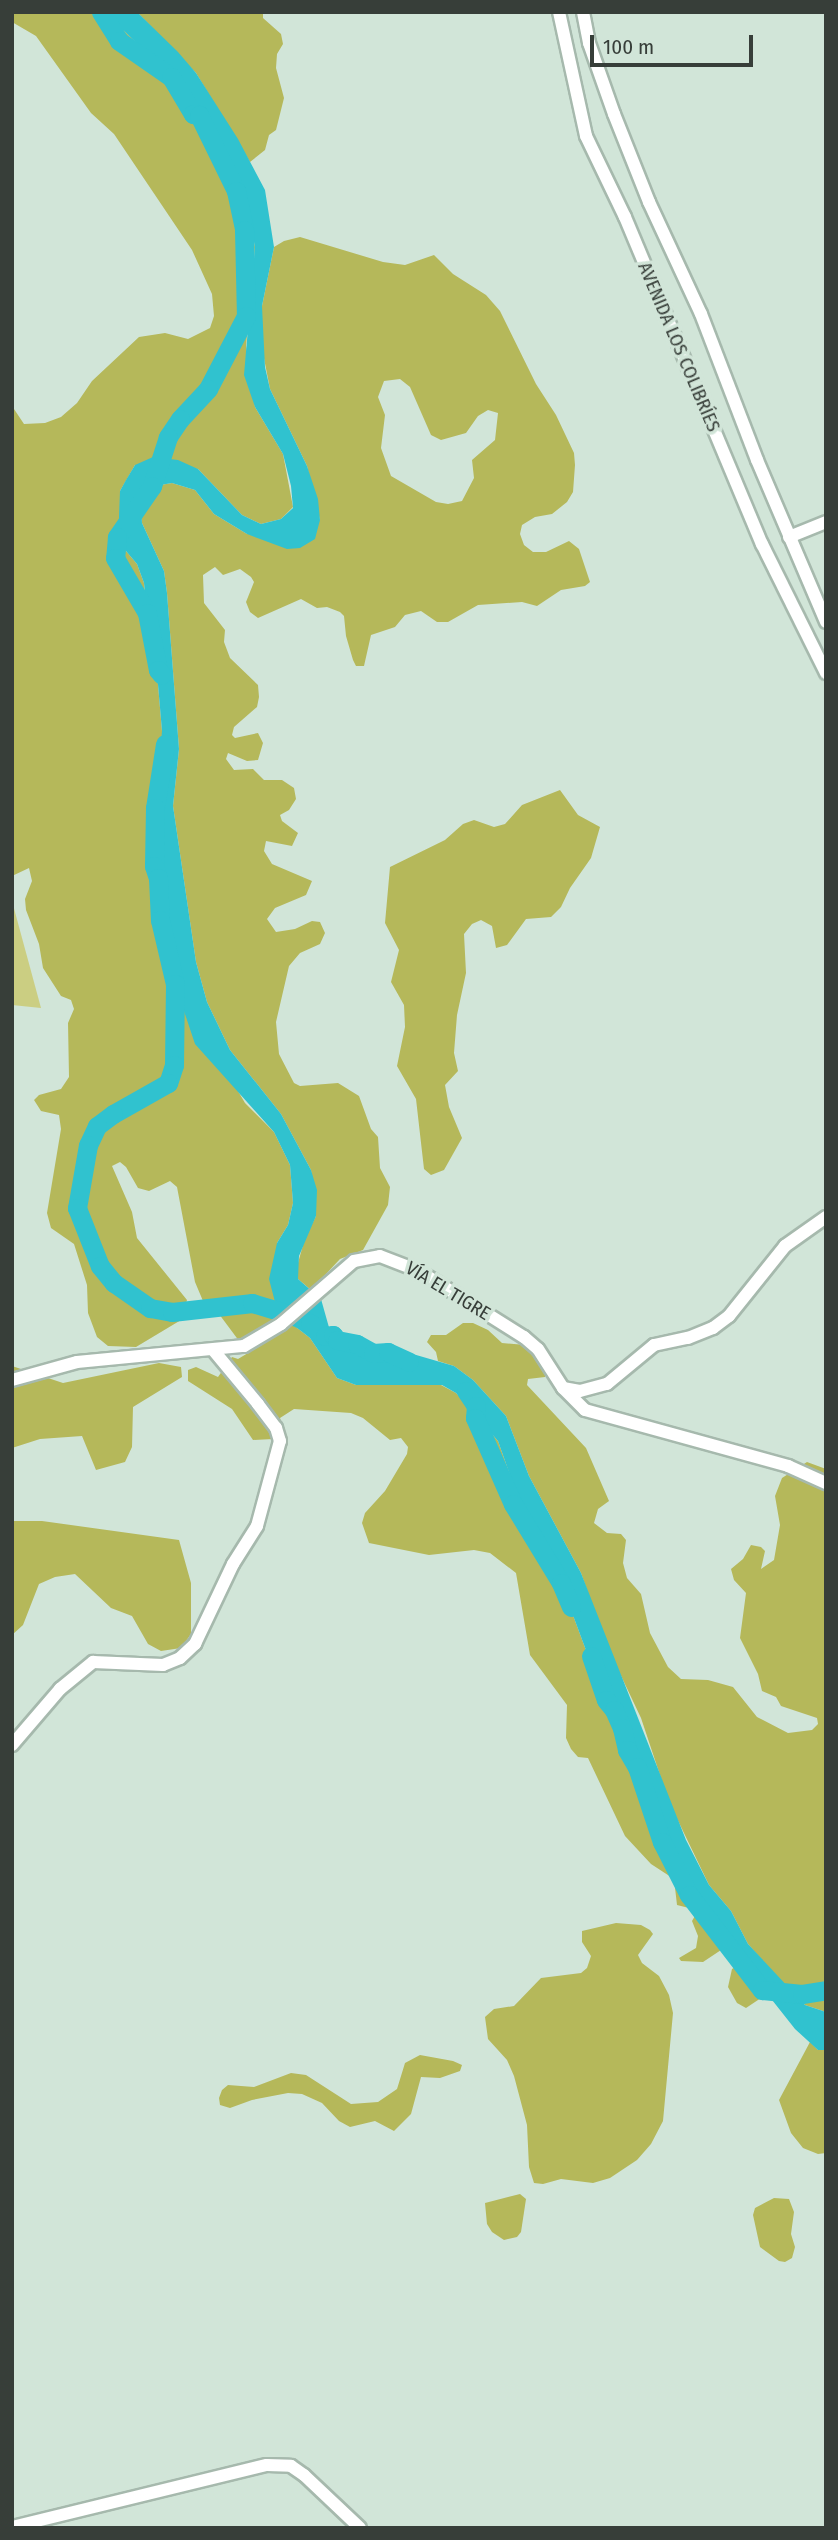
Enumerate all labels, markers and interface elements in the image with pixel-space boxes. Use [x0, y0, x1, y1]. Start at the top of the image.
scale bar [593, 21, 756, 65]
text: 100 m [603, 34, 654, 60]
street label: AVENIDA LOS COLIBRÍES [633, 259, 725, 435]
street label: VÍA EL TIGRE [401, 1257, 495, 1325]

